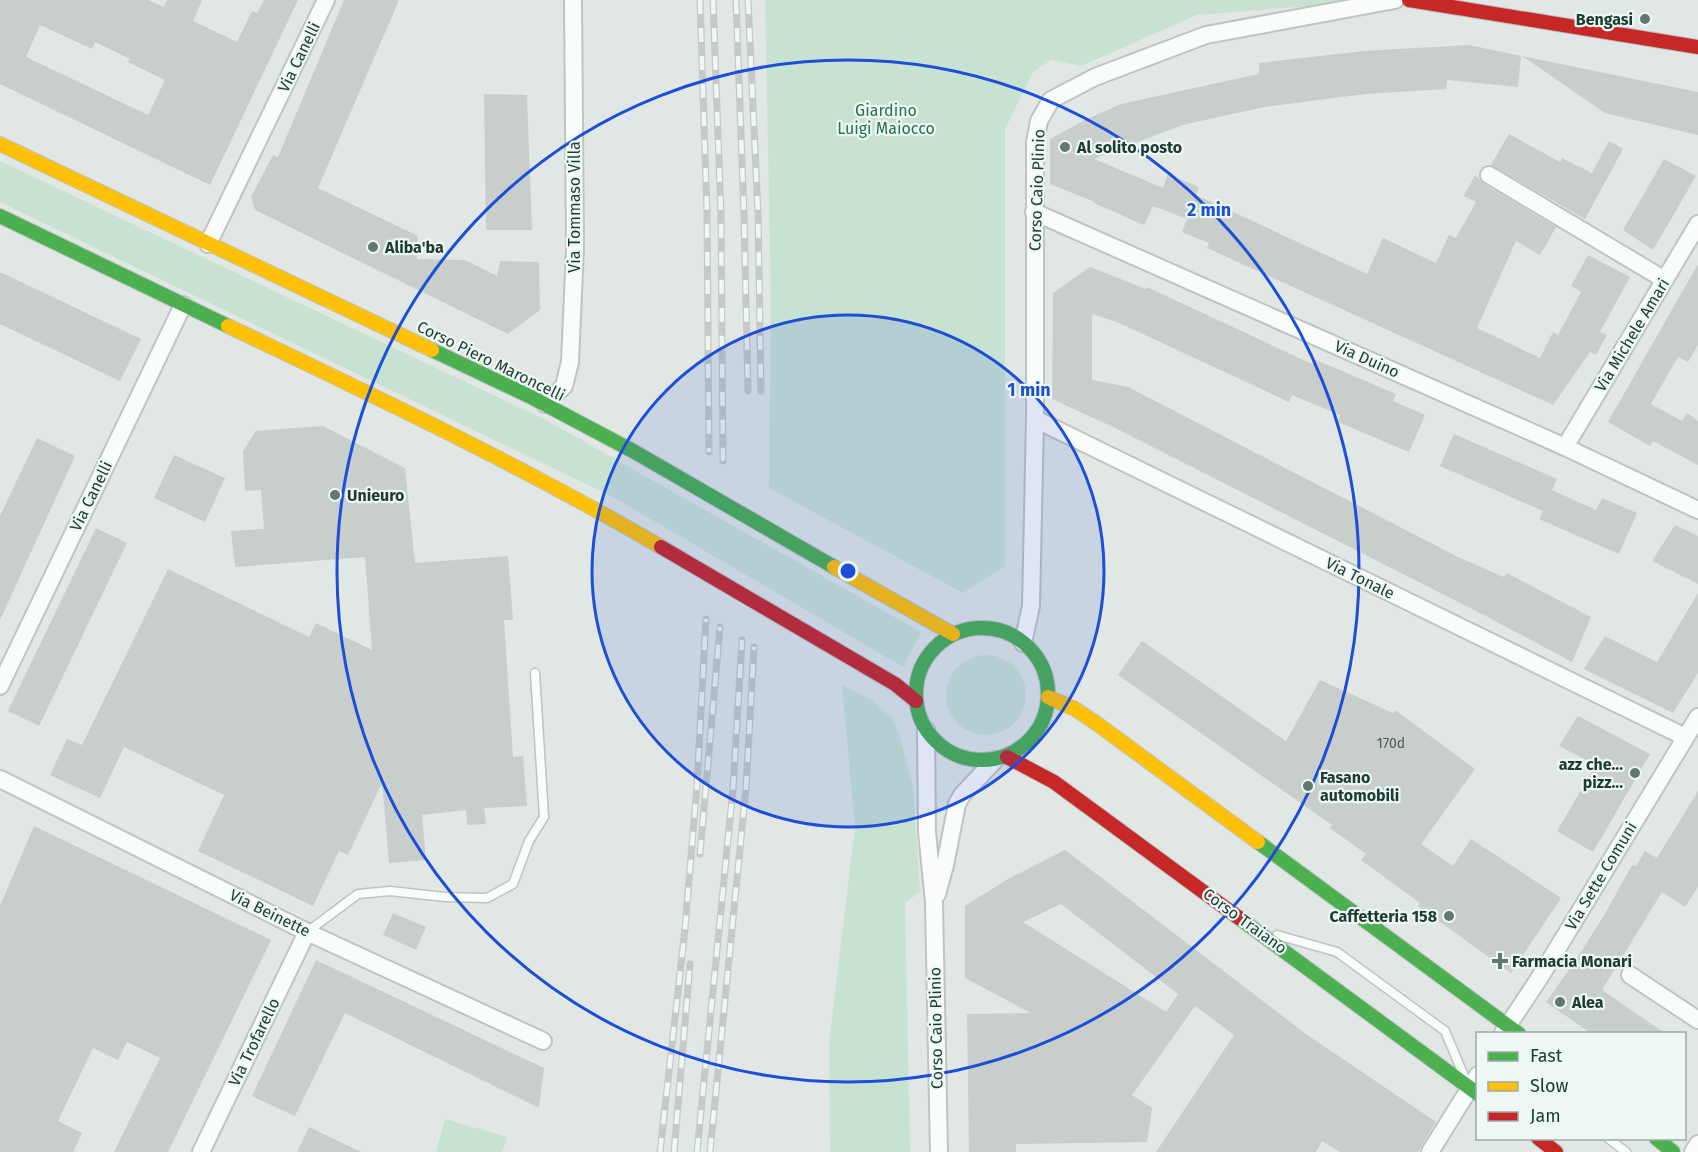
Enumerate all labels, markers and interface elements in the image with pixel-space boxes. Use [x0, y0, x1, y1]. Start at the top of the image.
place label: Bengasi [1576, 10, 1633, 29]
marker: Bengasi [1638, 12, 1652, 26]
street label: Via Canelli [274, 19, 324, 95]
park label: Giardino Luigi Maiocco [837, 101, 935, 138]
street label: Corso Caio Plinio [1025, 129, 1049, 251]
place label: Al solito posto [1076, 138, 1182, 157]
marker: Al solito posto [1058, 140, 1072, 154]
street label: Via Tommaso Villa [565, 141, 584, 273]
text: 2 min [1187, 199, 1231, 221]
place label: Aliba'ba [384, 238, 444, 257]
marker: Aliba'ba [366, 240, 380, 254]
street label: Via Michele Amari [1591, 275, 1673, 395]
street label: Corso Piero Maroncelli [414, 317, 568, 405]
street label: Via Duino [1332, 336, 1402, 382]
text: 1 min [1007, 379, 1051, 401]
street label: Via Canelli [66, 458, 116, 534]
place label: Unieuro [347, 486, 404, 505]
marker: Unieuro [328, 488, 342, 502]
street label: Via Tonale [1322, 553, 1398, 603]
centre of rings [838, 561, 858, 581]
house number: 170d [1377, 735, 1405, 752]
place label: azz che... pizz... [1559, 755, 1623, 792]
marker: azz che... pizz... [1628, 766, 1642, 780]
place label: Fasano automobili [1320, 768, 1399, 805]
marker: Fasano automobili [1301, 779, 1315, 793]
street label: Via Sette Comuni [1561, 818, 1641, 934]
street label: Corso Traiano [1199, 884, 1291, 958]
street label: Via Beinette [227, 885, 313, 941]
place label: Caffetteria 158 [1329, 907, 1437, 926]
marker: Caffetteria 158 [1442, 909, 1456, 923]
place label: Farmacia Monari [1512, 952, 1632, 971]
marker: Farmacia Monari [1493, 954, 1507, 968]
street label: Corso Caio Plinio [925, 967, 947, 1089]
place label: Alea [1571, 993, 1604, 1012]
street label: Via Trofarello [224, 995, 284, 1089]
marker: Alea [1553, 995, 1567, 1009]
legend [1476, 1032, 1686, 1140]
text: Fast [1530, 1045, 1563, 1067]
text: Slow [1530, 1075, 1569, 1097]
text: Jam [1530, 1105, 1561, 1127]

